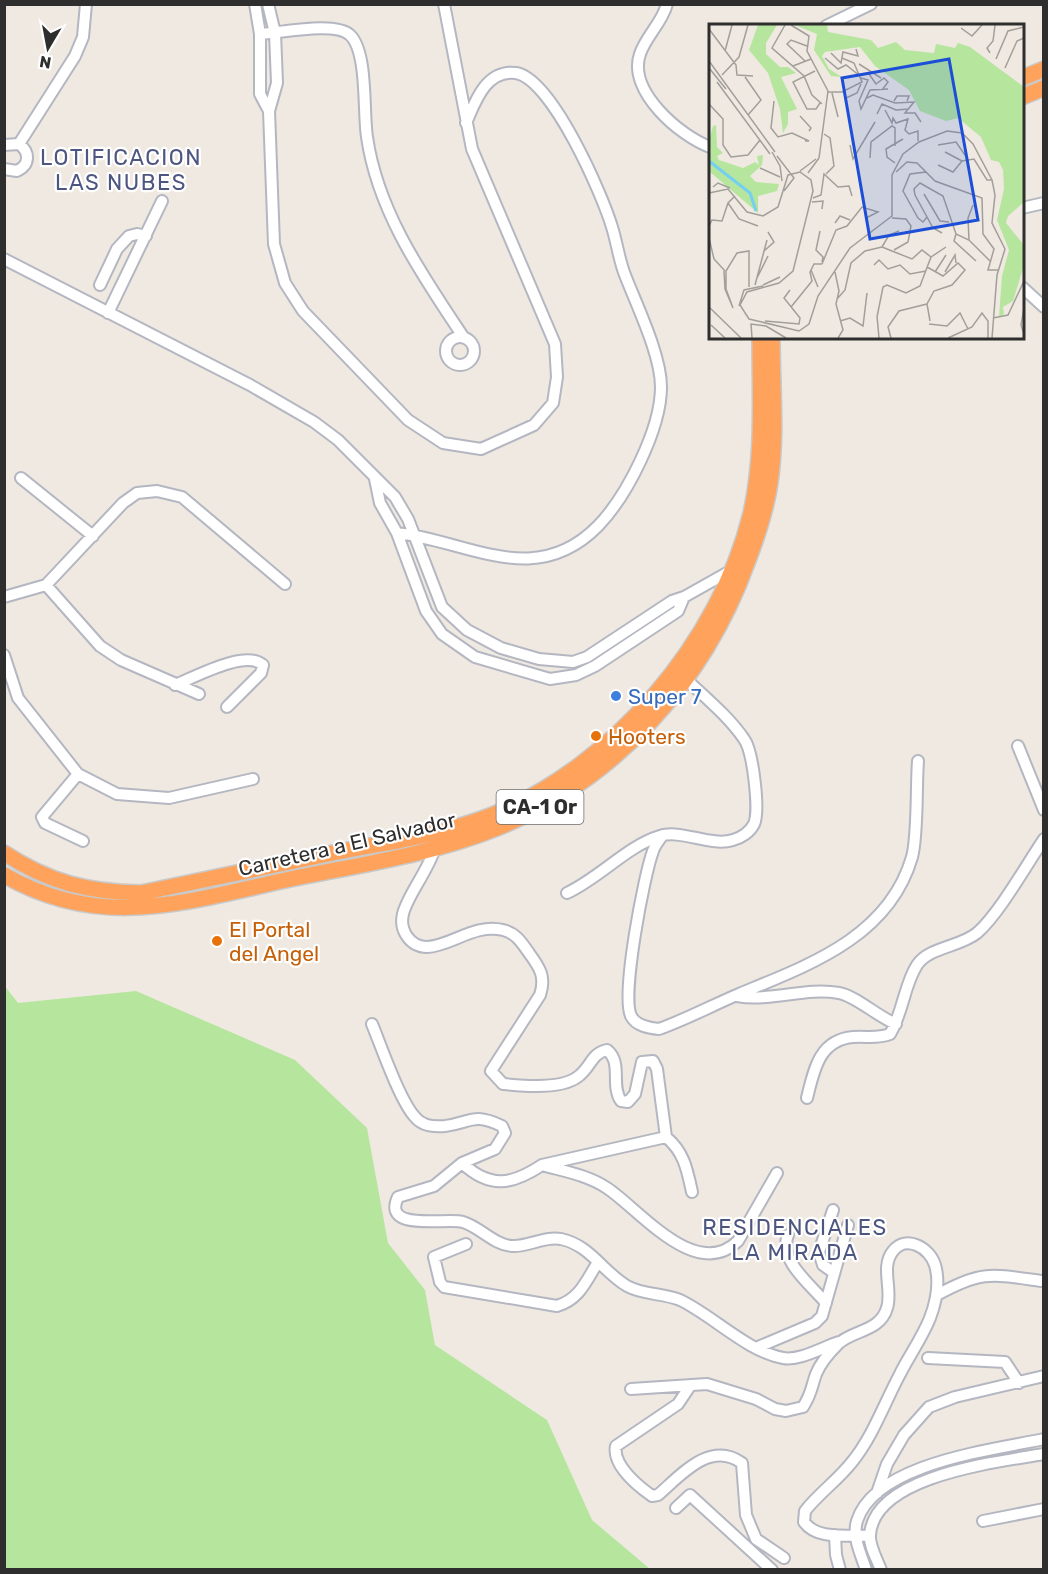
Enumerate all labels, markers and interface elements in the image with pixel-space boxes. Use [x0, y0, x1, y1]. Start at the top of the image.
north arrow [18, 18, 78, 78]
inset map [709, 24, 1024, 339]
text: N [38, 52, 53, 73]
district label: LOTIFICACION LAS NUBES [40, 144, 202, 196]
place label: Super 7 [628, 684, 702, 709]
marker: Super 7 [609, 689, 623, 703]
place label: Hooters [608, 724, 686, 749]
marker: Hooters [589, 729, 603, 743]
road number: CA-1 Or [496, 790, 584, 824]
street label: Carretera a El Salvador [236, 807, 458, 881]
place label: El Portal del Angel [229, 917, 319, 966]
marker: El Portal del Angel [210, 934, 224, 948]
district label: RESIDENCIALES LA MIRADA [702, 1214, 888, 1266]

